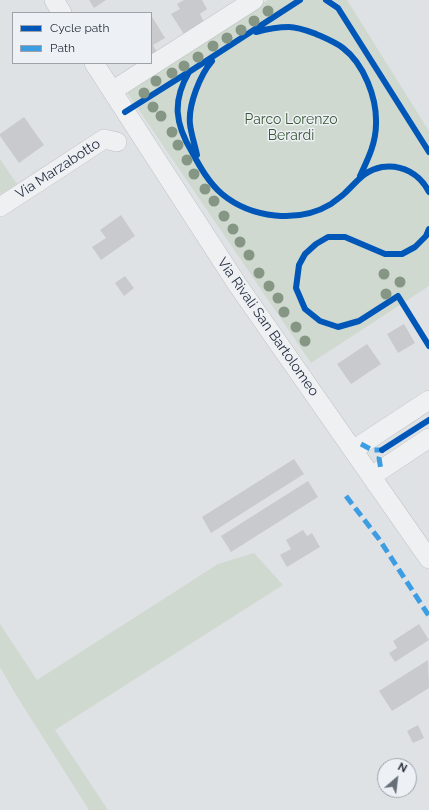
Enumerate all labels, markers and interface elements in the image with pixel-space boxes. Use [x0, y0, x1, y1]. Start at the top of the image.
legend [12, 12, 152, 64]
text: Cycle path [50, 21, 109, 35]
text: Path [50, 41, 75, 55]
park label: Parco Lorenzo Berardi [245, 112, 337, 144]
street label: Via Marzabotto [13, 135, 103, 203]
street label: Via Rivali San Bartolomeo [214, 254, 322, 400]
north arrow [377, 758, 417, 798]
text: N [396, 760, 409, 776]

